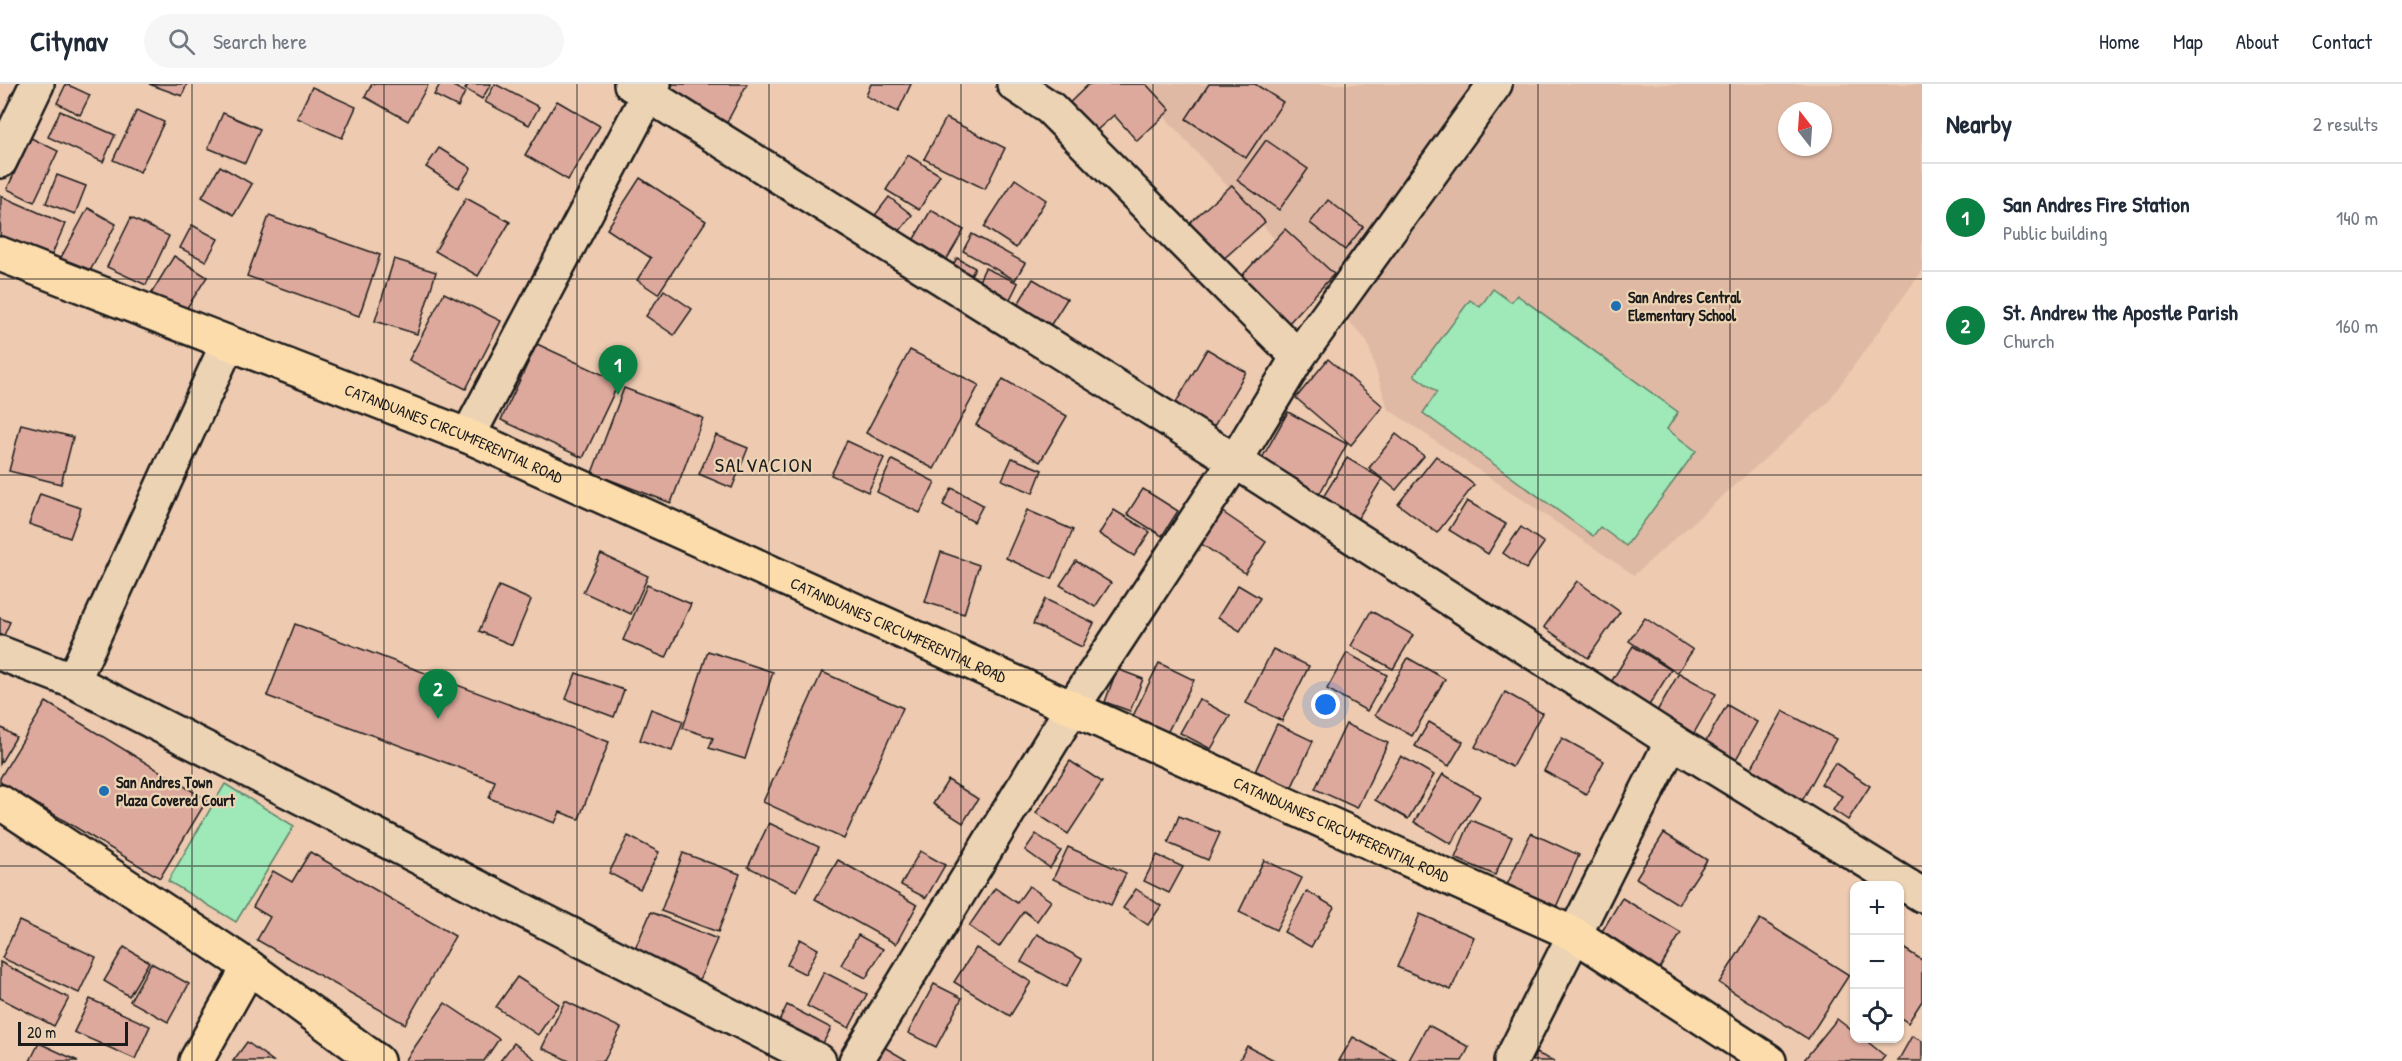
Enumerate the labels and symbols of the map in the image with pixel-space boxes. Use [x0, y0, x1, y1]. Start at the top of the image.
north arrow [1778, 102, 1832, 156]
place label: San Andres Central Elementary School [1628, 286, 1741, 327]
marker: San Andres Central Elementary School [1609, 299, 1623, 313]
pin: 1 [598, 346, 638, 395]
street label: CATANDUANES CIRCUMFERENTIAL ROAD [342, 378, 567, 489]
district label: SALVACION [715, 451, 813, 478]
street label: CATANDUANES CIRCUMFERENTIAL ROAD [787, 572, 1010, 688]
pin: 2 [418, 670, 458, 719]
your location [1311, 690, 1340, 719]
place label: San Andres Town Plaza Covered Court [116, 771, 235, 811]
street label: CATANDUANES CIRCUMFERENTIAL ROAD [1230, 771, 1453, 888]
marker: San Andres Town Plaza Covered Court [97, 784, 111, 798]
scale bar [18, 1019, 128, 1046]

